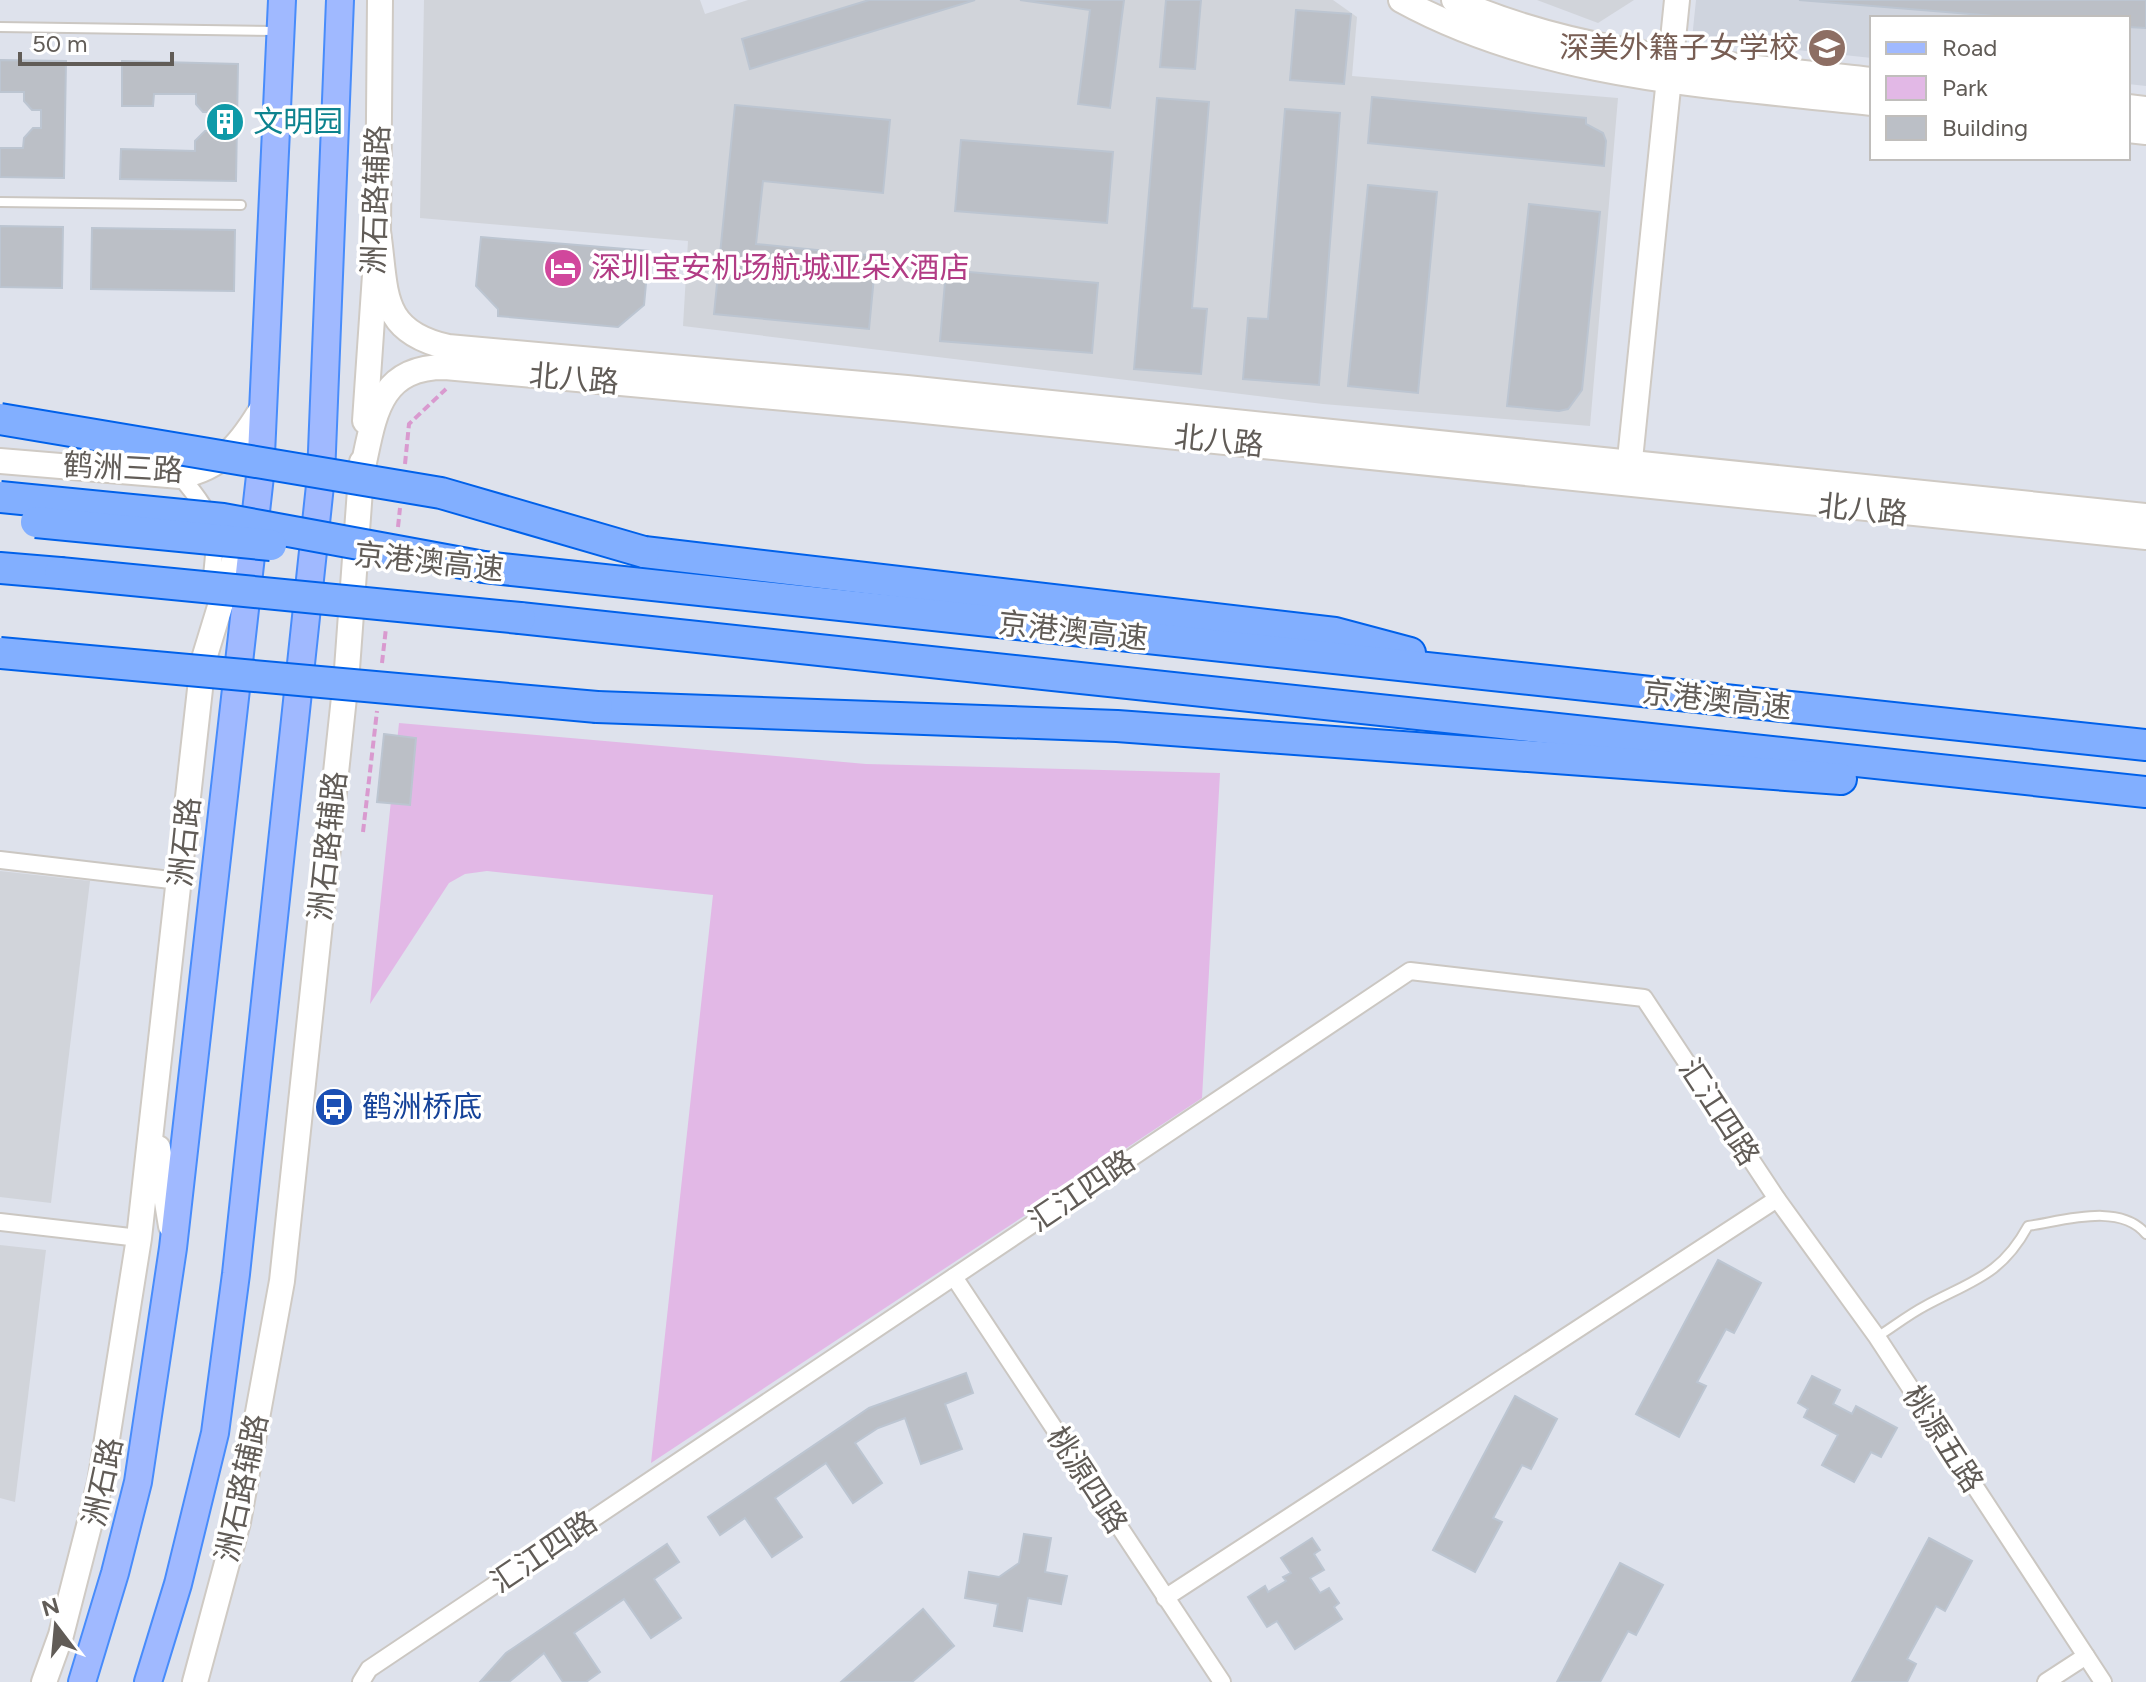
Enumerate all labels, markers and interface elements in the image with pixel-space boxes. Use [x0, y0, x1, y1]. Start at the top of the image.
scale bar [20, 16, 172, 66]
legend [1870, 16, 2130, 160]
school or university icon: 深美外籍子女学校 [1806, 27, 1848, 69]
text: 50 m [32, 29, 88, 58]
place label: 深美外籍子女学校 [1559, 29, 1799, 66]
text: Road [1942, 33, 1997, 62]
text: Park [1942, 73, 1988, 102]
building icon: 文明园 [204, 101, 246, 143]
place label: 文明园 [253, 103, 343, 140]
text: Building [1942, 113, 2028, 142]
street label: 洲石路辅路 [354, 124, 397, 276]
hotel icon: 深圳宝安机场航城亚朵X酒店 [542, 247, 584, 289]
place label: 深圳宝安机场航城亚朵X酒店 [591, 249, 969, 286]
street label: 北八路 [528, 356, 620, 401]
street label: 北八路 [1172, 417, 1266, 464]
street label: 鹤洲三路 [62, 446, 184, 489]
street label: 北八路 [1816, 486, 1910, 533]
street label: 京港澳高速 [353, 535, 506, 588]
street label: 京港澳高速 [997, 604, 1150, 657]
street label: 京港澳高速 [1641, 673, 1794, 726]
street label: 洲石路辅路 [301, 769, 354, 922]
street label: 洲石路 [161, 795, 208, 889]
street label: 汇江四路 [1671, 1051, 1768, 1172]
bus stop icon: 鹤洲桥底 [313, 1086, 355, 1128]
place label: 鹤洲桥底 [362, 1088, 482, 1125]
street label: 汇江四路 [1022, 1142, 1142, 1239]
street label: 桃源五路 [1895, 1378, 1992, 1499]
street label: 洲石路辅路 [208, 1411, 275, 1565]
street label: 桃源四路 [1039, 1419, 1136, 1540]
street label: 洲石路 [75, 1434, 130, 1530]
street label: 汇江四路 [484, 1503, 604, 1600]
north arrow [16, 1586, 96, 1666]
text: N [39, 1592, 63, 1623]

